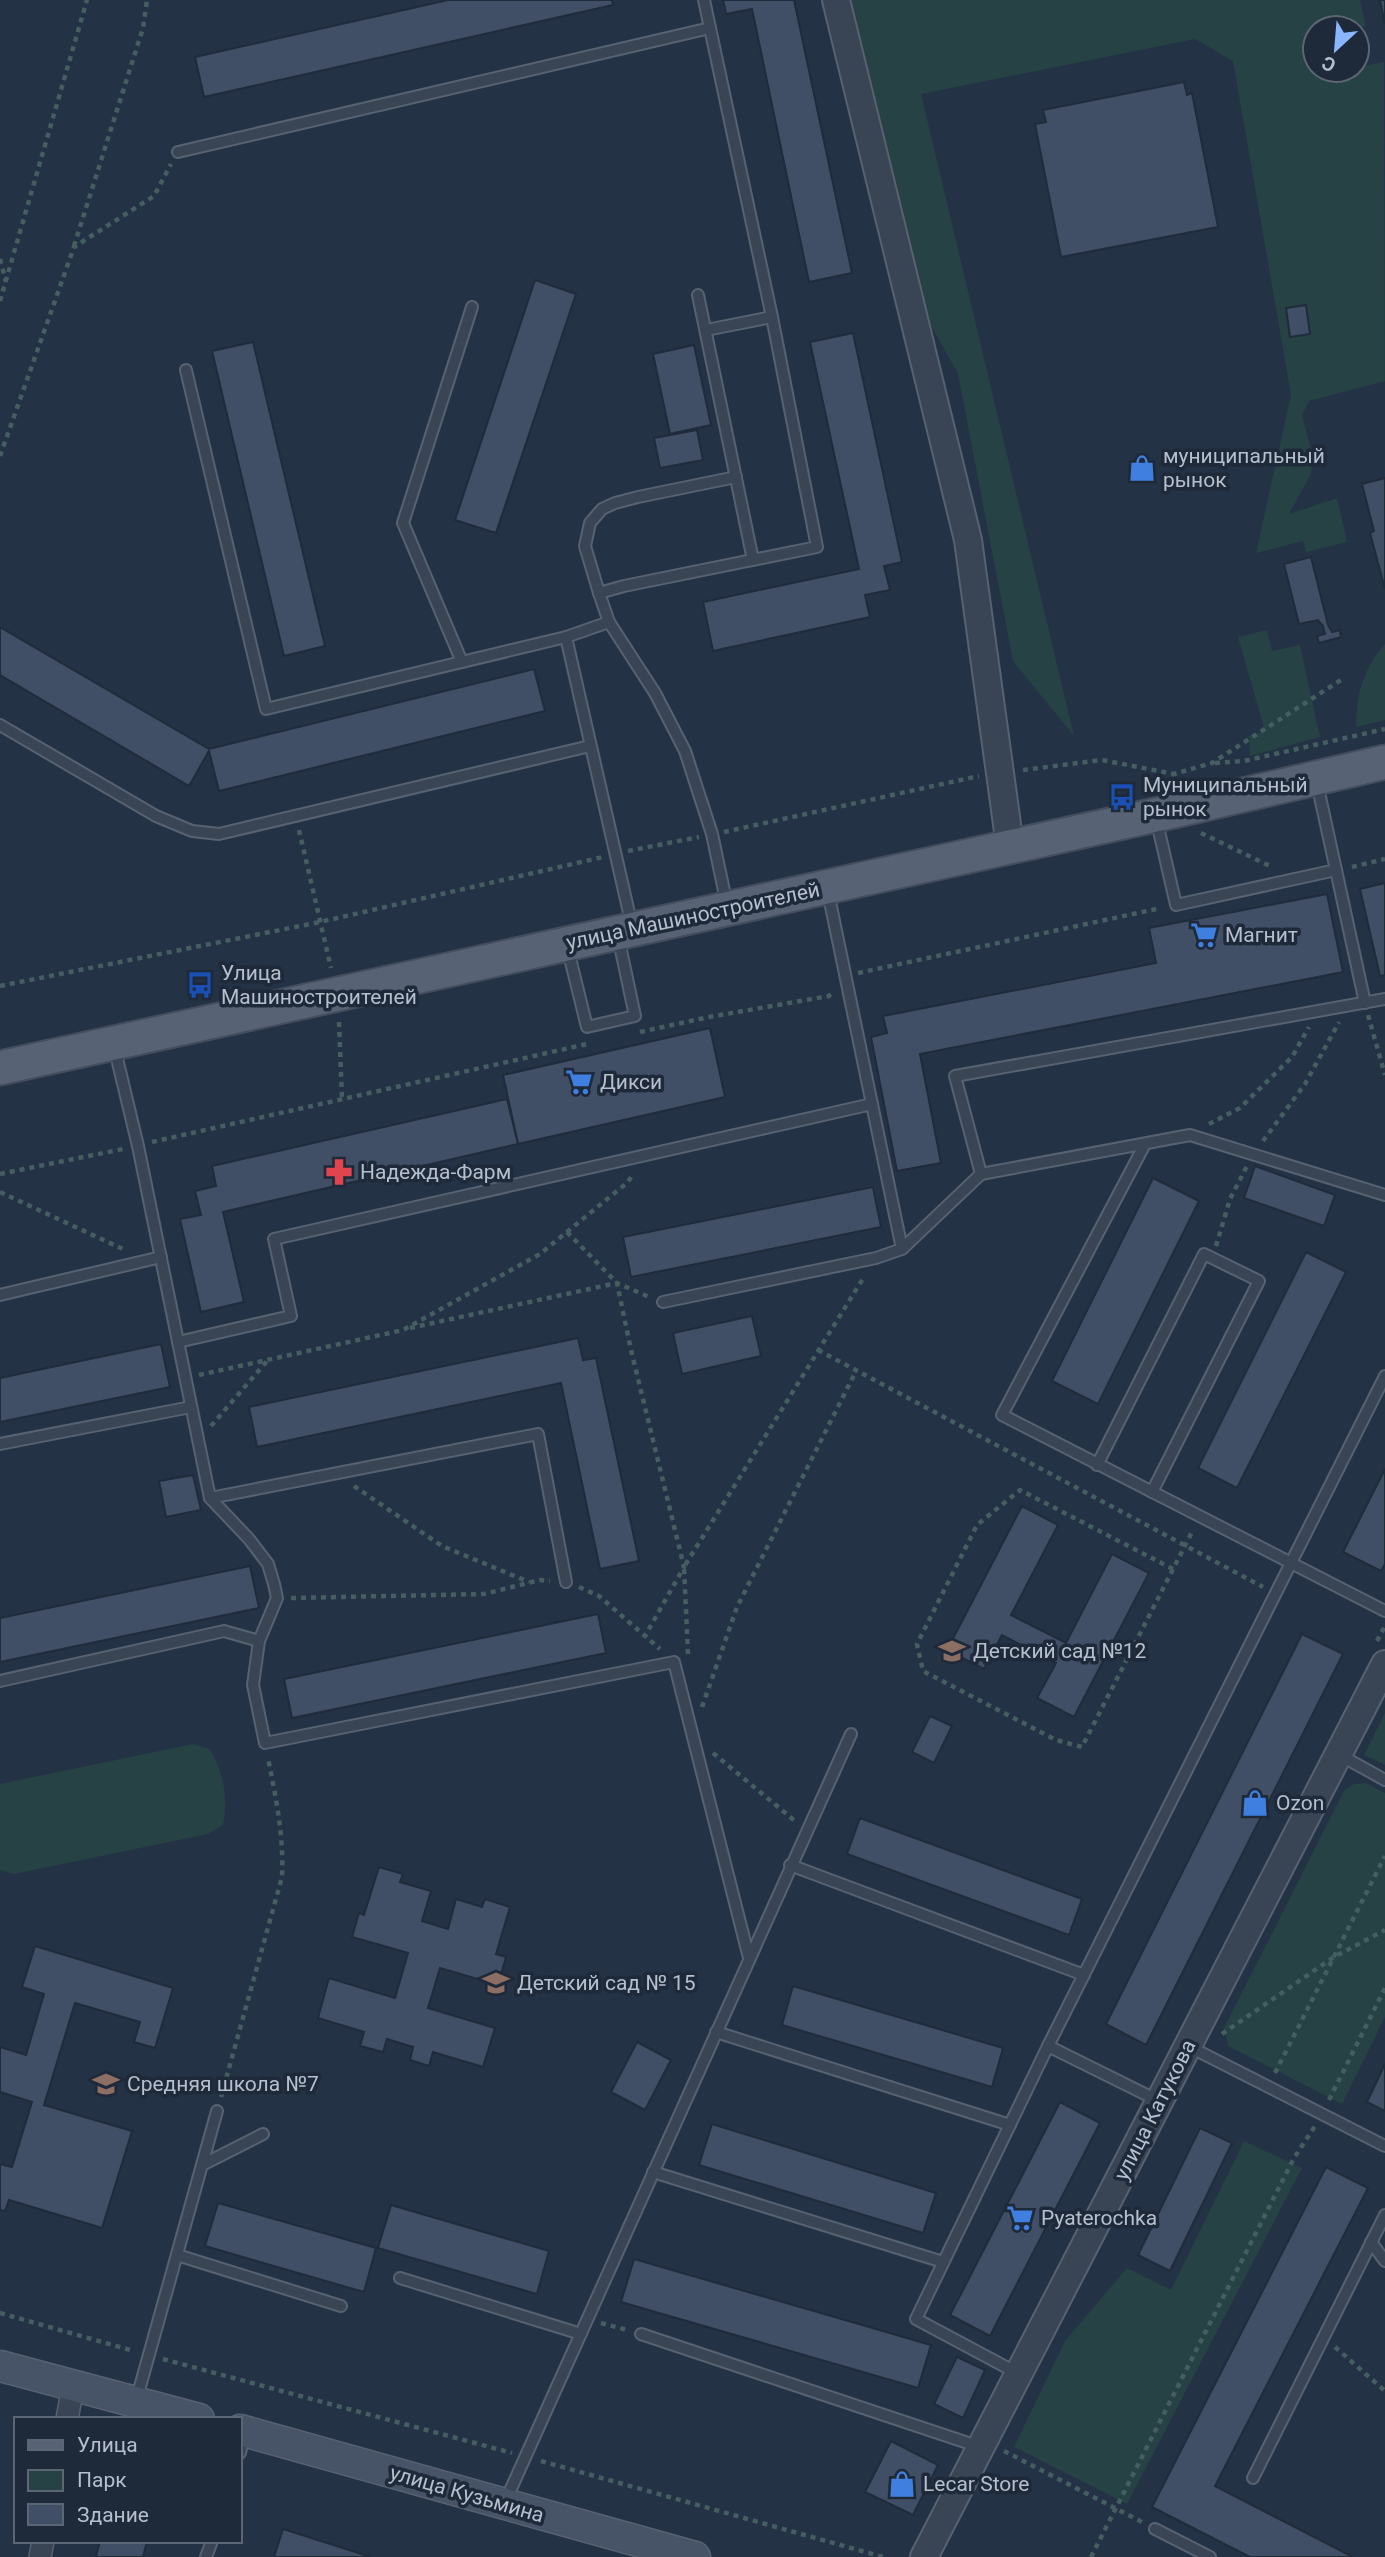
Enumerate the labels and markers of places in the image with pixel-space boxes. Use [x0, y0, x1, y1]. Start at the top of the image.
place label: муниципальный рынок [1163, 444, 1325, 492]
shop icon: муниципальный рынок [1127, 453, 1157, 483]
place label: Муниципальный рынок [1143, 773, 1308, 821]
bus stop icon: Муниципальный рынок [1107, 782, 1137, 812]
supermarket icon: Магнит [1189, 920, 1219, 950]
place label: Магнит [1225, 923, 1298, 947]
place label: Улица Машиностроителей [221, 961, 417, 1009]
bus stop icon: Улица Машиностроителей [185, 970, 215, 1000]
supermarket icon: Дикси [564, 1067, 594, 1097]
place label: Дикси [600, 1070, 662, 1094]
pharmacy icon: Надежда-Фарм [324, 1157, 354, 1187]
place label: Надежда-Фарм [360, 1160, 511, 1184]
school or university icon: Детский сад №12 [937, 1636, 967, 1666]
place label: Детский сад №12 [973, 1639, 1147, 1663]
shop icon: Ozon [1240, 1788, 1270, 1818]
place label: Ozon [1276, 1791, 1324, 1815]
school or university icon: Детский сад № 15 [481, 1968, 511, 1998]
place label: Детский сад № 15 [517, 1971, 696, 1995]
school or university icon: Средняя школа №7 [91, 2069, 121, 2099]
place label: Средняя школа №7 [127, 2072, 319, 2096]
supermarket icon: Pyaterochka [1005, 2203, 1035, 2233]
place label: Pyaterochka [1041, 2206, 1157, 2230]
shop icon: Lecar Store [887, 2469, 917, 2499]
place label: Lecar Store [923, 2472, 1029, 2496]

